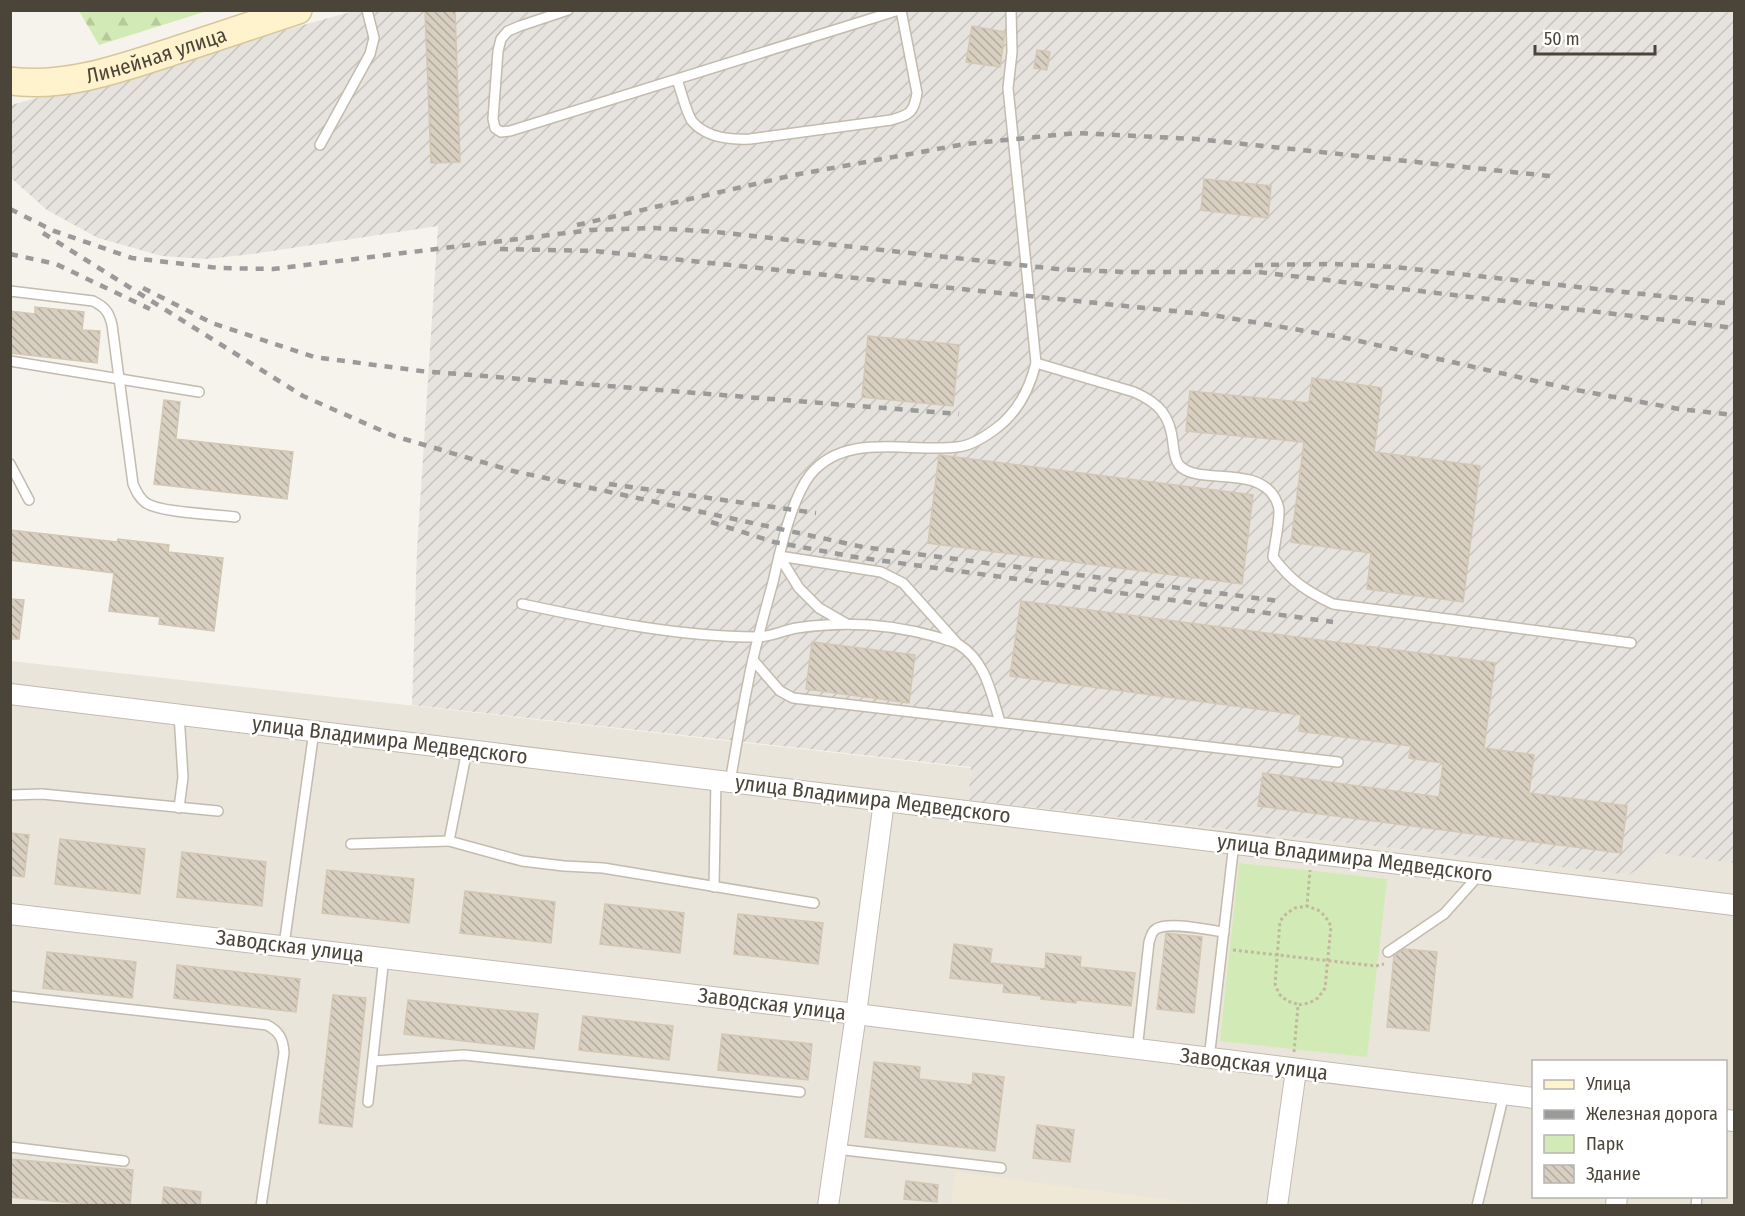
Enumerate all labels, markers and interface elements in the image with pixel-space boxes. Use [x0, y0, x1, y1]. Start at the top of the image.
scale bar [1535, 18, 1655, 56]
street label: Линейная улица [84, 21, 230, 89]
text: 50 m [1544, 28, 1580, 50]
street label: улица Владимира Медведского [251, 710, 529, 770]
street label: улица Владимира Медведского [734, 769, 1012, 829]
street label: улица Владимира Медведского [1216, 828, 1494, 888]
street label: Заводская улица [215, 924, 365, 968]
street label: Заводская улица [697, 982, 847, 1026]
street label: Заводская улица [1179, 1042, 1329, 1086]
legend [1532, 1060, 1727, 1198]
text: Улица [1585, 1073, 1631, 1095]
text: Железная дорога [1586, 1103, 1718, 1125]
text: Парк [1586, 1133, 1624, 1155]
text: Здание [1586, 1163, 1641, 1185]

